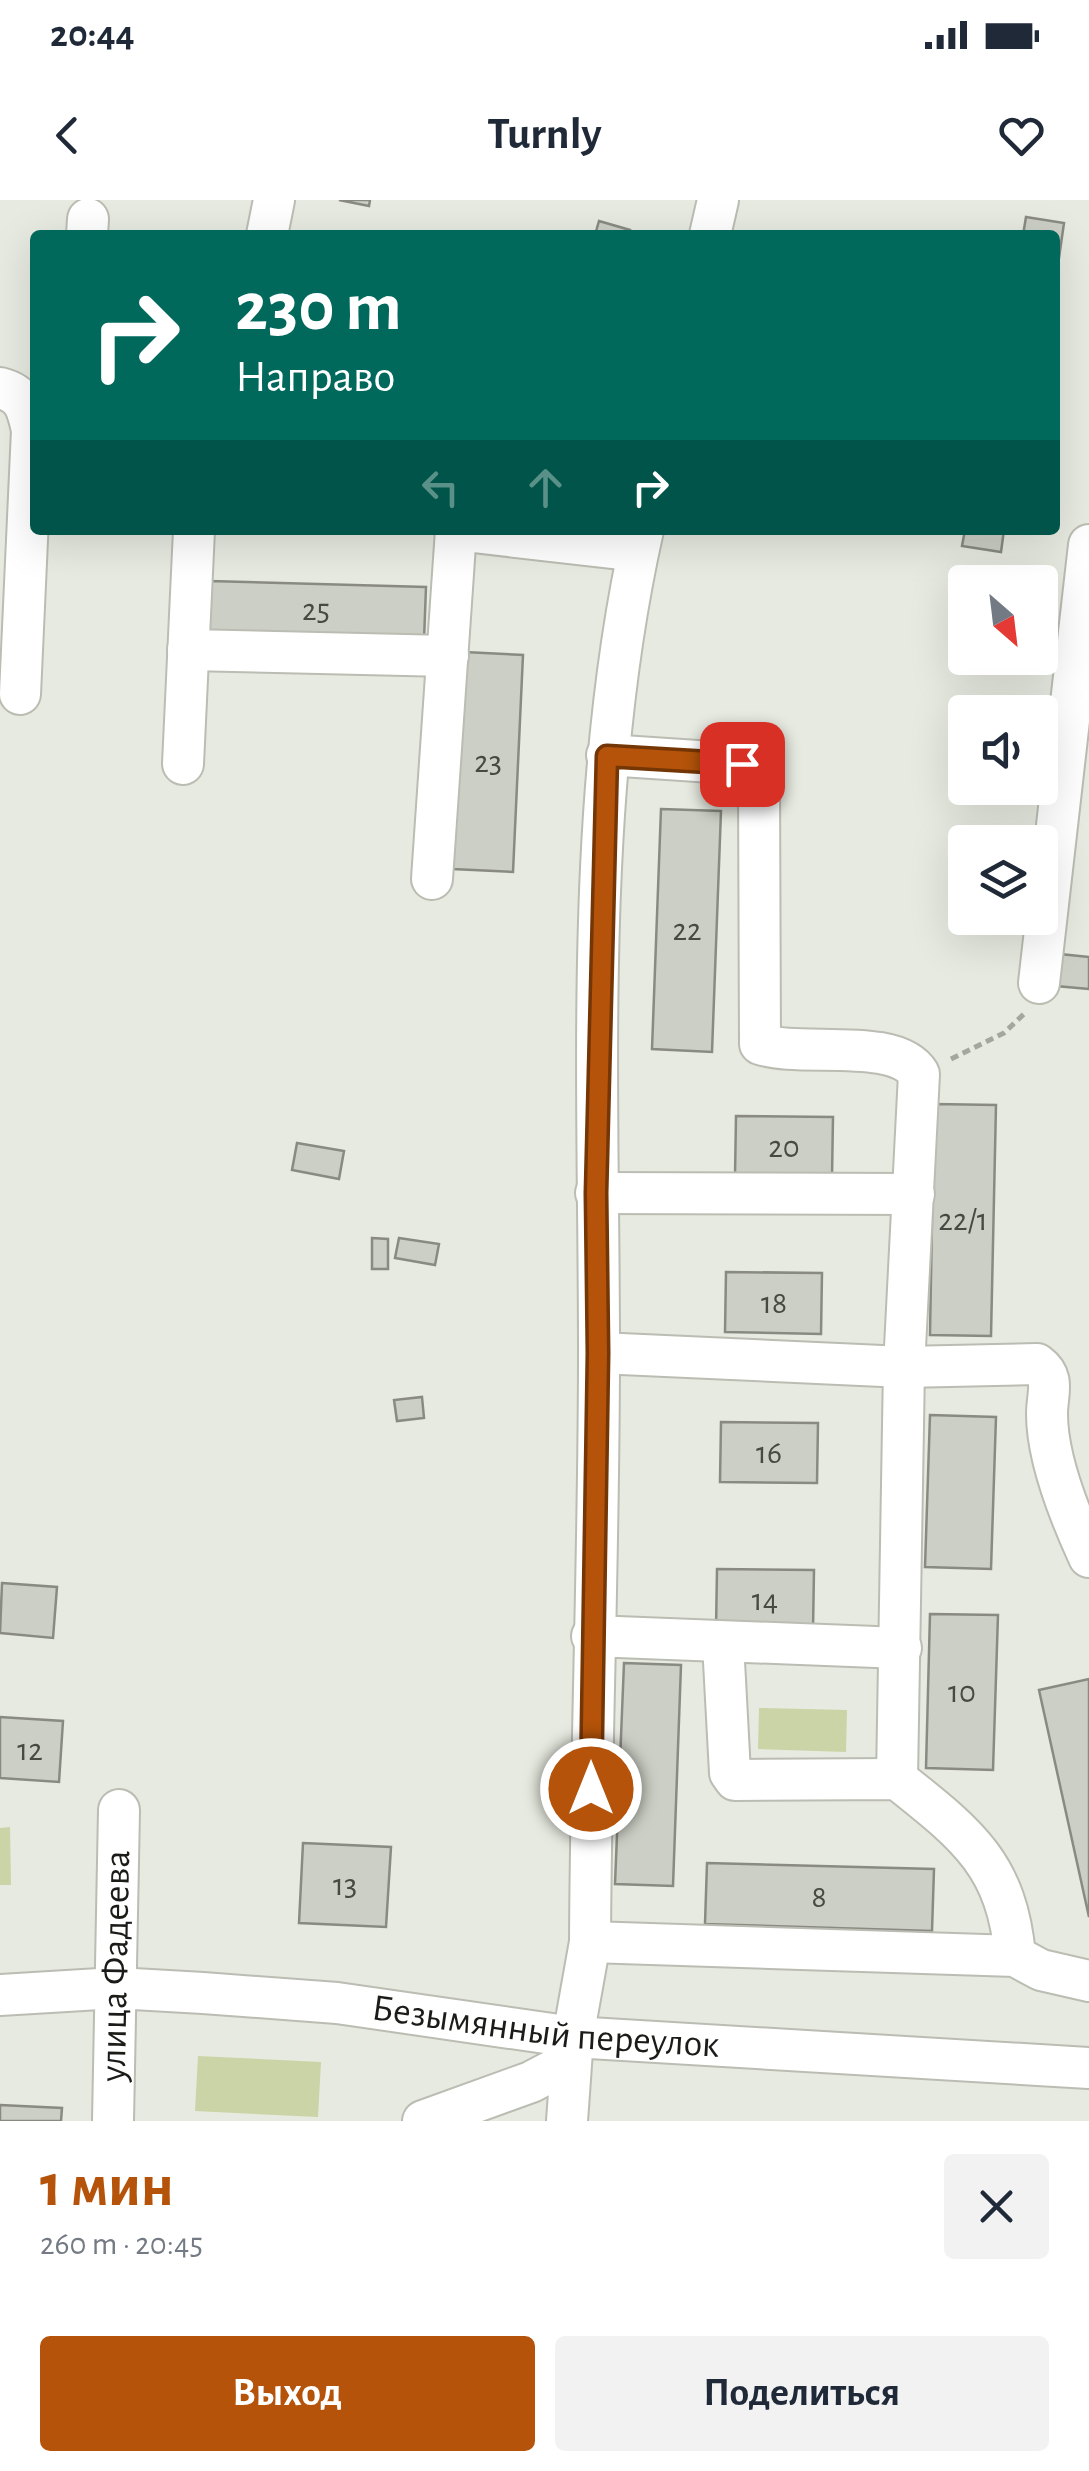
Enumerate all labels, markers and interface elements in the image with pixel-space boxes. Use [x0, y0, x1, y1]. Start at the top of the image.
text: 20:44 [50, 16, 135, 54]
icon: back [40, 108, 95, 163]
icon: heart [994, 108, 1049, 163]
text: Turnly [487, 112, 602, 157]
icon: right [70, 270, 200, 400]
text: 230 m [235, 273, 402, 343]
text: Направо [235, 355, 395, 400]
icon: left [413, 460, 468, 515]
icon: ahead [518, 460, 573, 515]
icon: right [623, 460, 678, 515]
north arrow [948, 565, 1058, 675]
map controls [948, 565, 1058, 935]
house number: 25 [302, 594, 330, 626]
button: sound [948, 695, 1058, 805]
pin [700, 722, 785, 807]
icon: arrive [715, 737, 770, 792]
house number: 23 [474, 746, 502, 778]
button: layers [948, 825, 1058, 935]
house number: 22 [672, 914, 702, 946]
house number: 20 [768, 1131, 800, 1163]
house number: 22/1 [938, 1204, 988, 1236]
house number: 18 [761, 1287, 787, 1319]
house number: 16 [756, 1437, 782, 1469]
house number: 14 [752, 1584, 778, 1616]
house number: 10 [948, 1676, 976, 1708]
house number: 12 [17, 1734, 43, 1766]
position arrow [539, 1737, 643, 1841]
street label: улица Фадеева [95, 1850, 137, 2083]
house number: 13 [333, 1869, 357, 1901]
house number: 8 [811, 1881, 827, 1913]
street label: Безымянный переулок [369, 1989, 720, 2065]
button: close [944, 2154, 1049, 2259]
text: 1 мин [40, 2157, 174, 2217]
text: 260 m · 20:45 [40, 2228, 203, 2260]
button: Выход [40, 2336, 535, 2451]
button: Поделиться [555, 2336, 1049, 2451]

